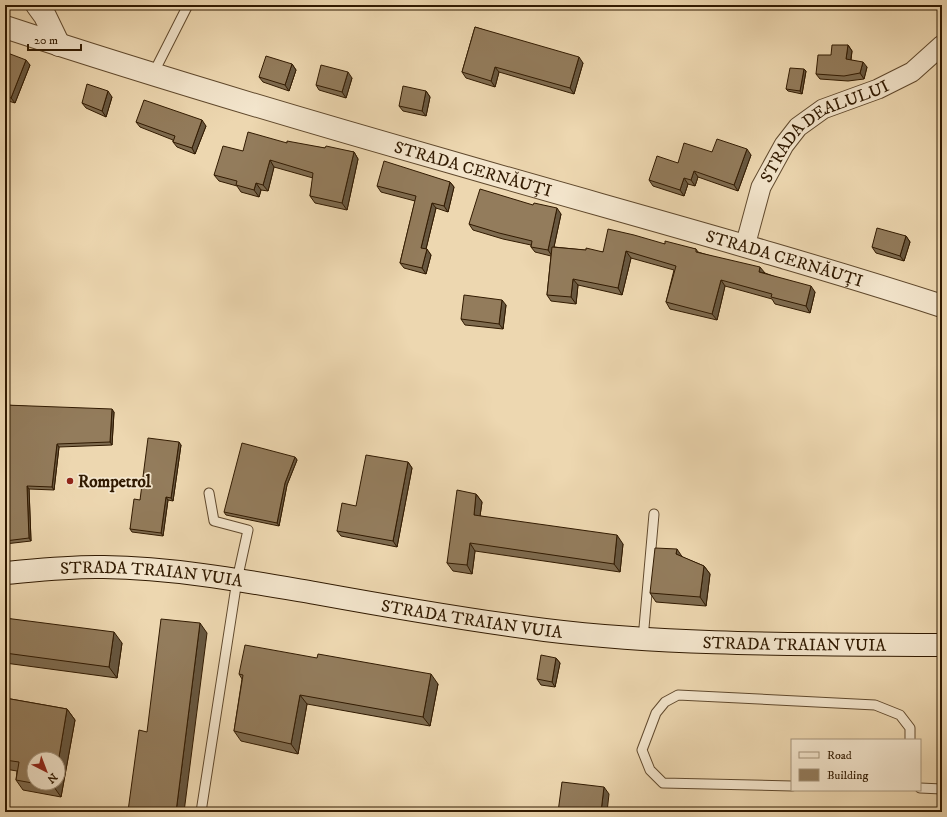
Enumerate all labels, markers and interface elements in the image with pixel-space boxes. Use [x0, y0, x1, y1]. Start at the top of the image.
scale bar [28, 26, 81, 52]
text: 20 m [34, 33, 58, 48]
street label: STRADA DEALULUI [756, 75, 893, 187]
street label: STRADA CERNĂUȚI [392, 136, 554, 202]
street label: STRADA CERNĂUȚI [703, 225, 865, 292]
place label: Rompetrol [78, 471, 152, 493]
marker: Rompetrol [65, 476, 75, 486]
street label: STRADA TRAIAN VUIA [60, 557, 244, 593]
street label: STRADA TRAIAN VUIA [379, 595, 564, 644]
street label: STRADA TRAIAN VUIA [702, 632, 886, 657]
legend [791, 739, 921, 791]
text: Road [827, 748, 852, 763]
north arrow [26, 751, 66, 791]
text: Building [827, 768, 868, 783]
text: N [44, 769, 60, 786]

